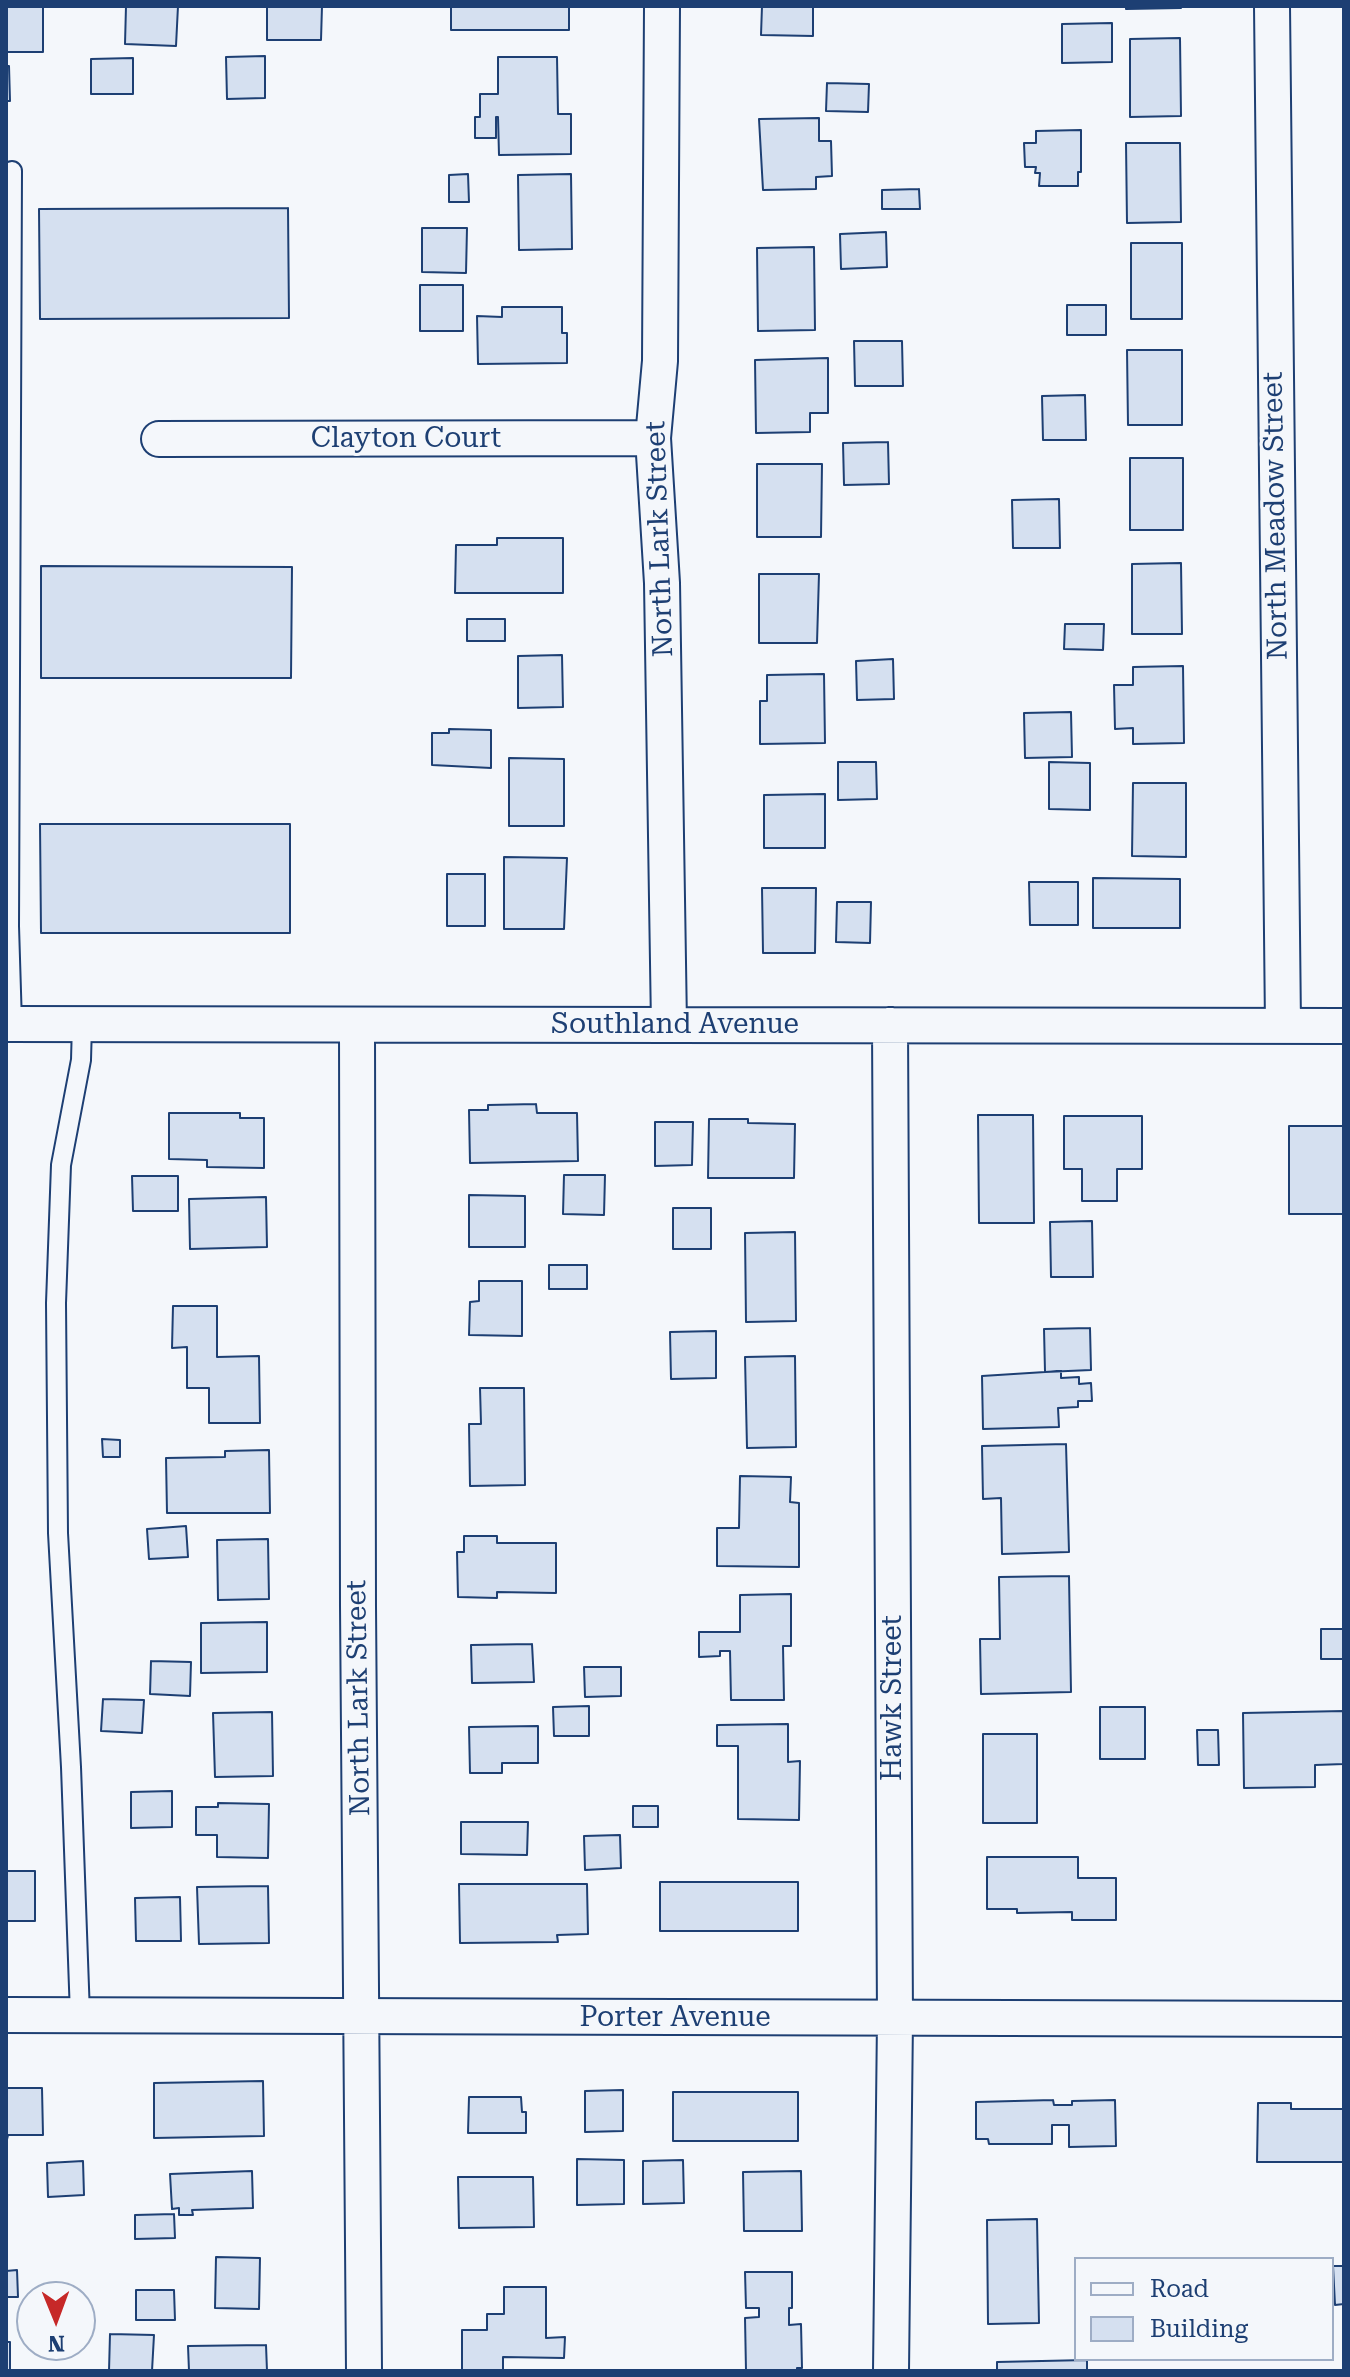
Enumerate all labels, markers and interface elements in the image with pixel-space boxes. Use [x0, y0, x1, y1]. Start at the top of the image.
street label: North Meadow Street [1257, 371, 1295, 661]
street label: North Lark Street [639, 420, 681, 658]
street label: Clayton Court [311, 422, 501, 456]
street label: Southland Avenue [551, 1008, 799, 1042]
street label: North Lark Street [340, 1580, 378, 1816]
street label: Hawk Street [876, 1615, 910, 1781]
street label: Porter Avenue [579, 2001, 771, 2035]
legend [1074, 2257, 1334, 2361]
text: Road [1150, 2275, 1209, 2303]
north arrow [16, 2281, 96, 2361]
text: Building [1150, 2315, 1248, 2343]
text: N [48, 2331, 65, 2356]

